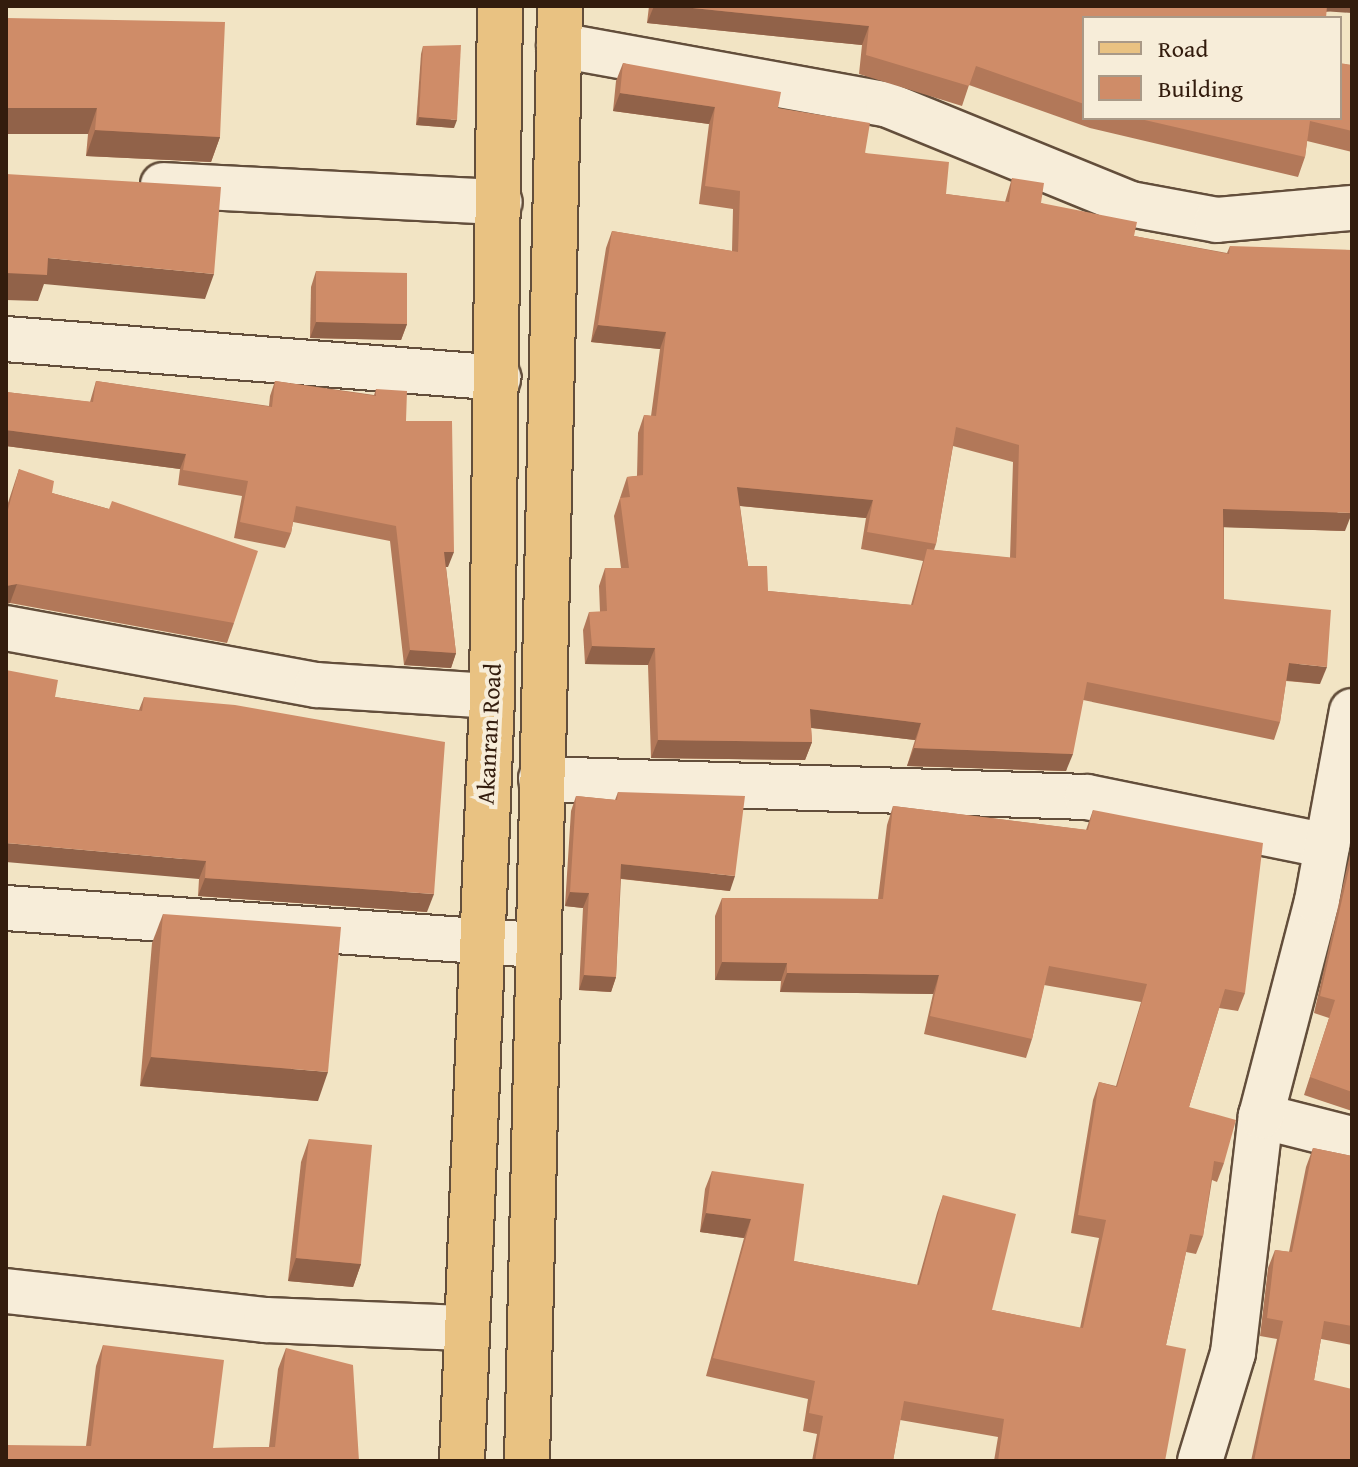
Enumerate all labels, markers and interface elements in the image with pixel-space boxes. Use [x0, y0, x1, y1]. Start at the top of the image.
legend [1082, 16, 1342, 120]
text: Road [1158, 31, 1208, 66]
text: Building [1158, 71, 1243, 106]
street label: Akanran Road [471, 663, 507, 805]

